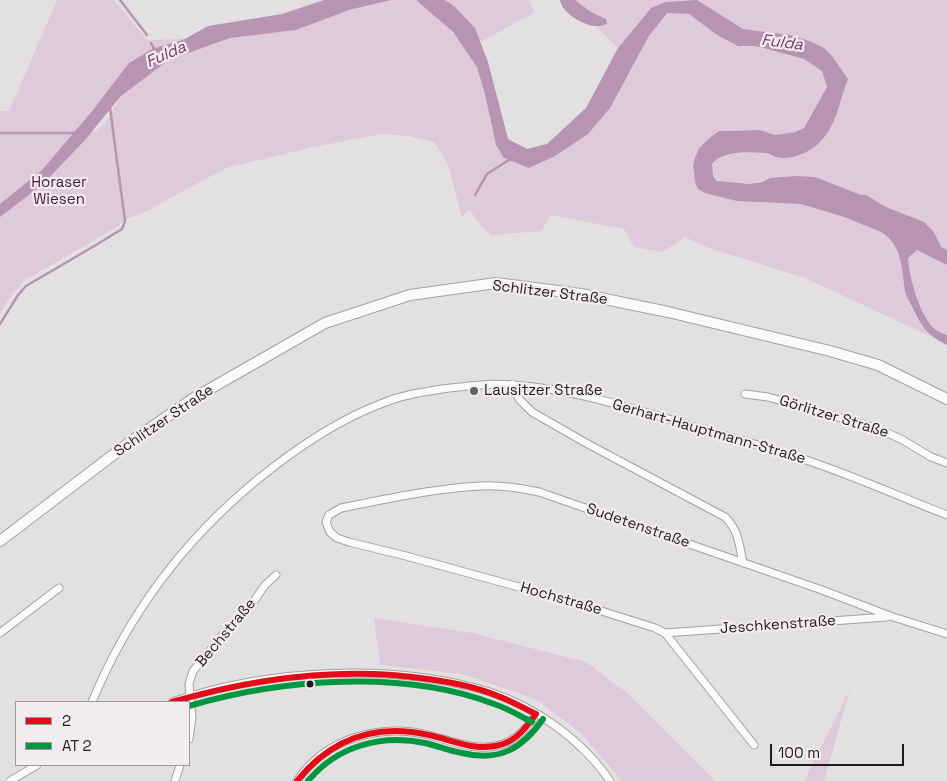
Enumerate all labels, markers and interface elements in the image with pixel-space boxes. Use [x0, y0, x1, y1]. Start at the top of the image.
water label: Fulda [760, 31, 804, 55]
water label: Fulda [143, 38, 189, 72]
park label: Horaser Wiesen [31, 174, 87, 209]
street label: Schlitzer Straße [491, 277, 609, 309]
street label: Schlitzer Straße [111, 381, 217, 461]
place label: Lausitzer Straße [484, 382, 603, 400]
marker: Lausitzer Straße [468, 385, 480, 397]
street label: Görlitzer Straße [777, 392, 891, 442]
street label: Gerhart-Hauptmann-Straße [610, 396, 808, 468]
street label: Sudetenstraße [584, 500, 692, 552]
street label: Hochstraße [518, 579, 604, 619]
street label: Bechstraße [192, 595, 260, 671]
street label: Jeschkenstraße [719, 612, 837, 638]
unlabelled marker [305, 679, 315, 689]
legend [15, 701, 190, 766]
text: 2 [62, 711, 71, 730]
scale bar [772, 734, 906, 766]
text: AT 2 [62, 736, 92, 755]
text: 100 m [778, 743, 820, 762]

